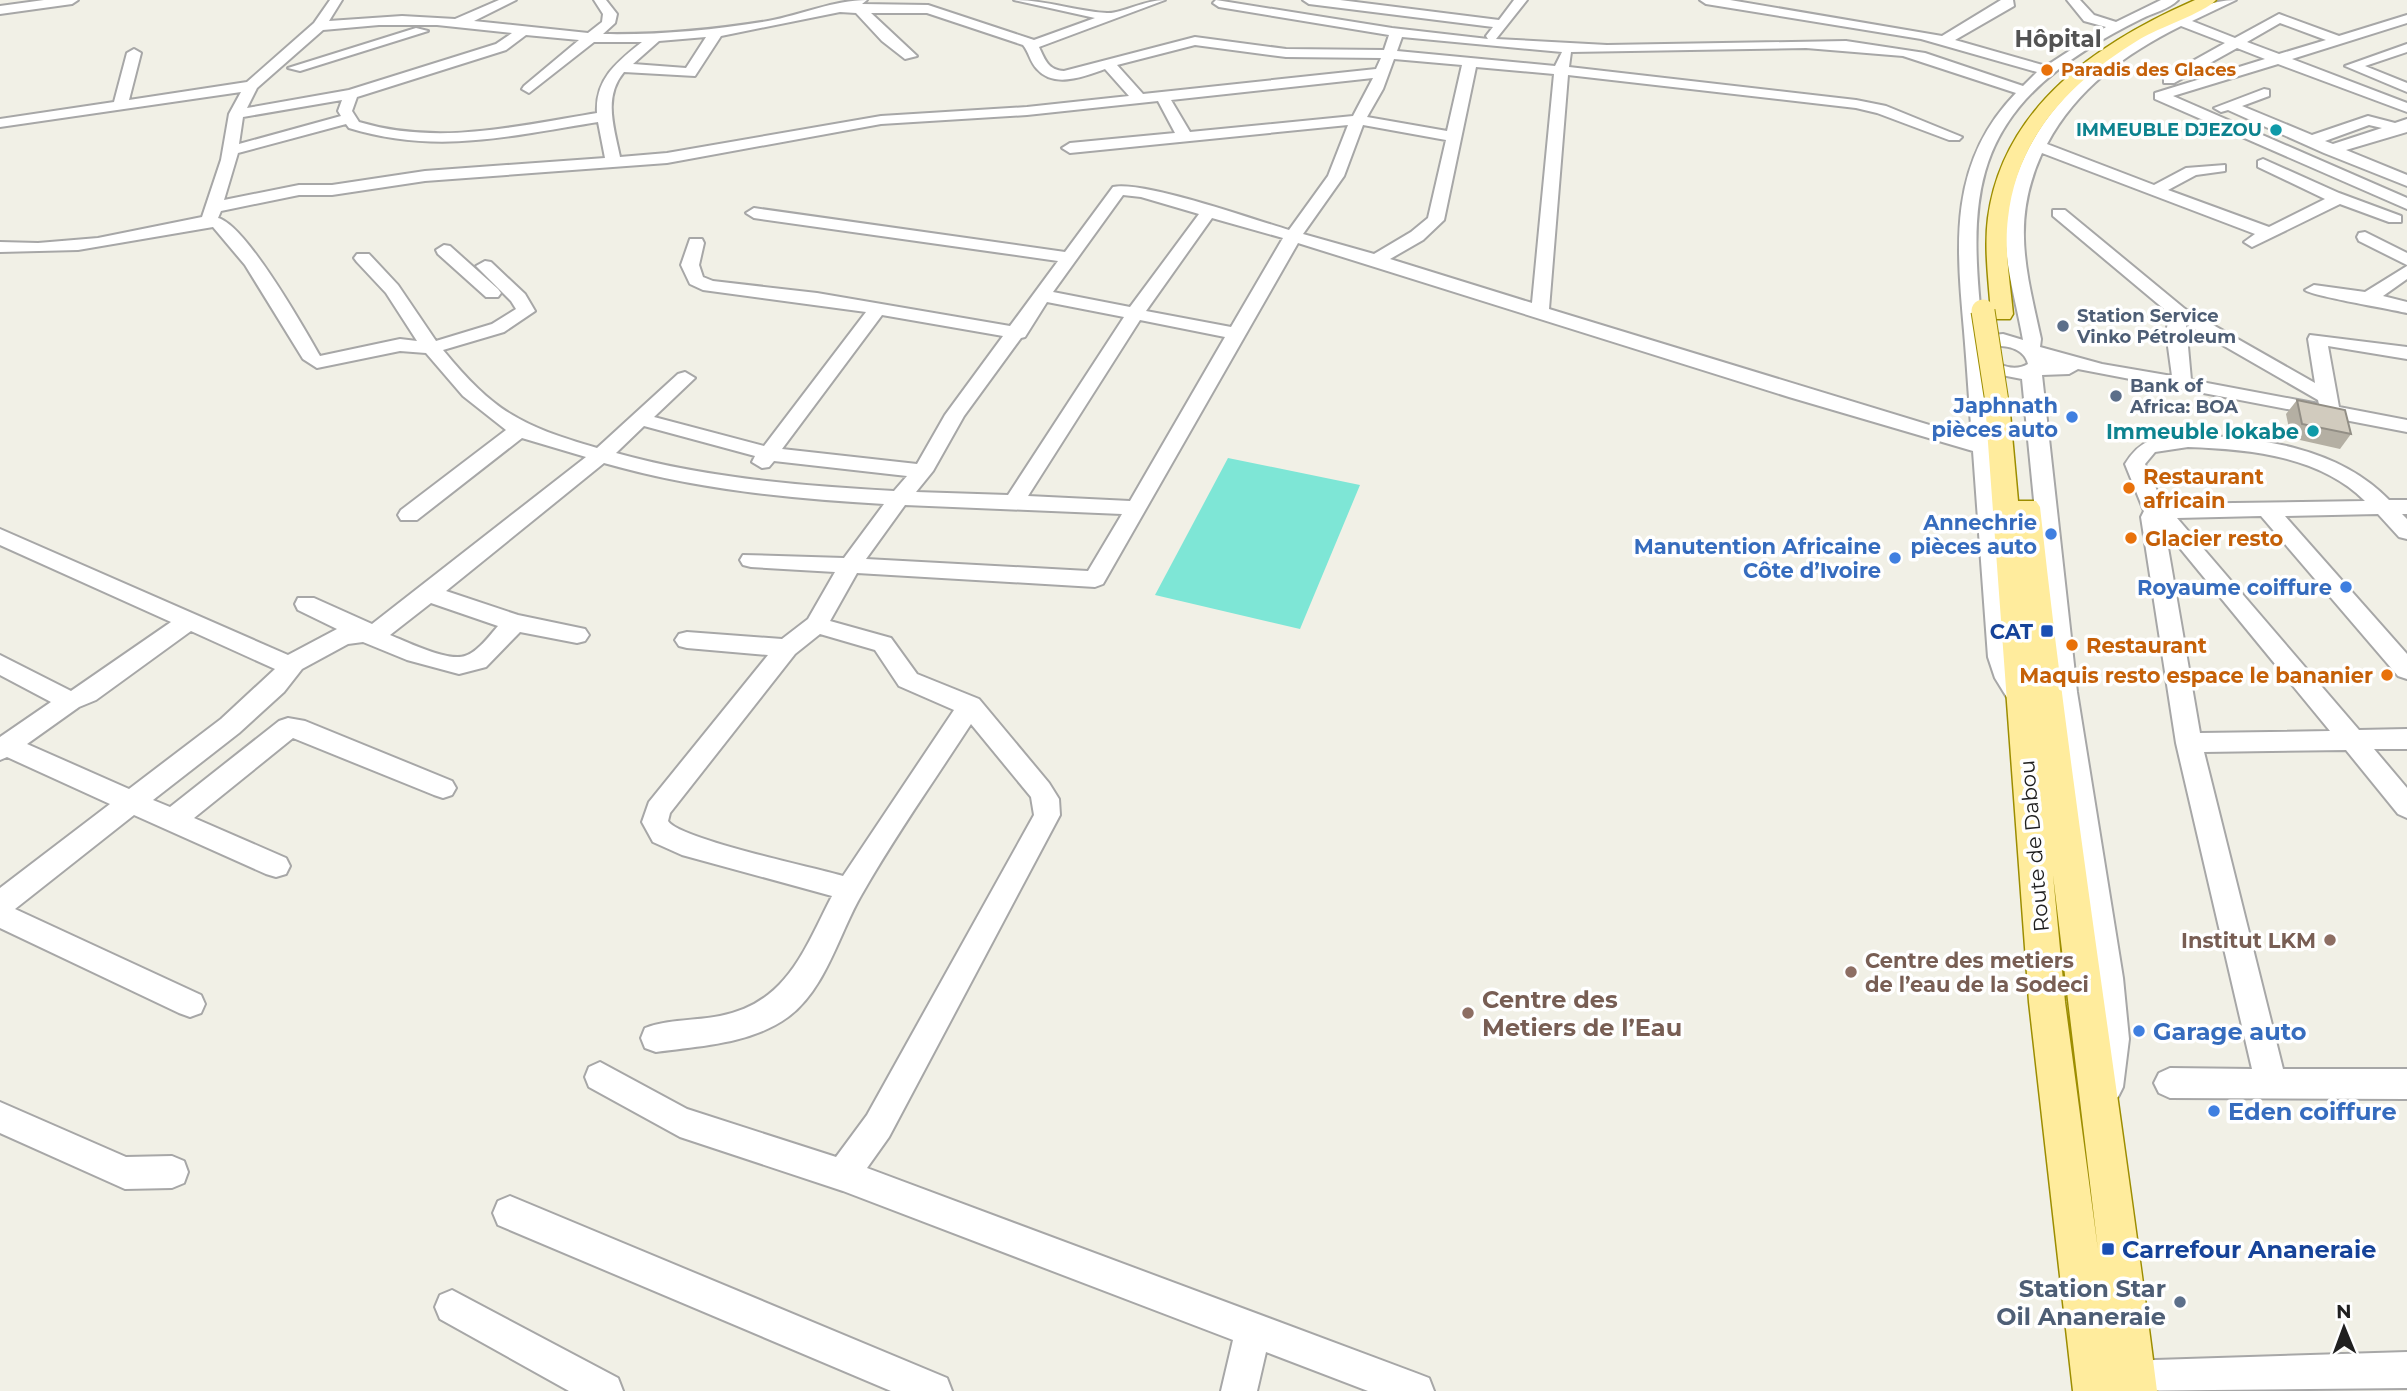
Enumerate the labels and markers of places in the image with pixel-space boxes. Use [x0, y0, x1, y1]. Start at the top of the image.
place label: Paradis des Glaces [2061, 59, 2237, 81]
marker: Paradis des Glaces [2039, 62, 2055, 78]
place label: IMMEUBLE DJEZOU [2076, 119, 2262, 141]
marker: IMMEUBLE DJEZOU [2268, 122, 2284, 138]
place label: Station Service Vinko Pétroleum [2076, 305, 2236, 348]
marker: Station Service Vinko Pétroleum [2055, 318, 2071, 334]
place label: Bank of Africa: BOA [2129, 375, 2238, 418]
marker: Bank of Africa: BOA [2108, 388, 2124, 404]
place label: Japhnath pièces auto [1931, 393, 2058, 442]
marker: Japhnath pièces auto [2064, 409, 2080, 425]
place label: Immeuble lokabe [2106, 419, 2299, 444]
marker: Immeuble lokabe [2305, 423, 2321, 439]
place label: Restaurant africain [2143, 464, 2264, 513]
marker: Restaurant africain [2121, 480, 2137, 496]
place label: Annechrie pièces auto [1910, 510, 2037, 559]
marker: Annechrie pièces auto [2043, 526, 2059, 542]
place label: Glacier resto [2145, 526, 2284, 551]
marker: Glacier resto [2123, 530, 2139, 546]
place label: Manutention Africaine Côte d’Ivoire [1634, 534, 1881, 583]
marker: Manutention Africaine Côte d’Ivoire [1887, 550, 1903, 566]
place label: Royaume coiffure [2137, 575, 2332, 600]
marker: Royaume coiffure [2338, 579, 2354, 595]
place label: CAT [1990, 619, 2033, 644]
marker: CAT [2039, 623, 2055, 639]
place label: Restaurant [2086, 633, 2207, 658]
marker: Restaurant [2064, 637, 2080, 653]
place label: Maquis resto espace le bananier [2019, 663, 2373, 688]
marker: Maquis resto espace le bananier [2379, 667, 2395, 683]
place label: Institut LKM [2181, 928, 2316, 953]
marker: Institut LKM [2322, 932, 2338, 948]
place label: Centre des metiers de l’eau de la Sodeci [1865, 948, 2089, 997]
marker: Centre des metiers de l’eau de la Sodeci [1843, 964, 1859, 980]
place label: Centre des Metiers de l’Eau [1482, 985, 1682, 1042]
marker: Centre des Metiers de l’Eau [1460, 1005, 1476, 1021]
place label: Garage auto [2153, 1017, 2306, 1046]
marker: Garage auto [2131, 1023, 2147, 1039]
place label: Eden coiffure [2228, 1097, 2397, 1126]
marker: Eden coiffure [2206, 1103, 2222, 1119]
place label: Carrefour Ananeraie [2122, 1235, 2376, 1264]
marker: Carrefour Ananeraie [2100, 1241, 2116, 1257]
place label: Station Star Oil Ananeraie [1996, 1274, 2166, 1331]
marker: Station Star Oil Ananeraie [2172, 1294, 2188, 1310]

